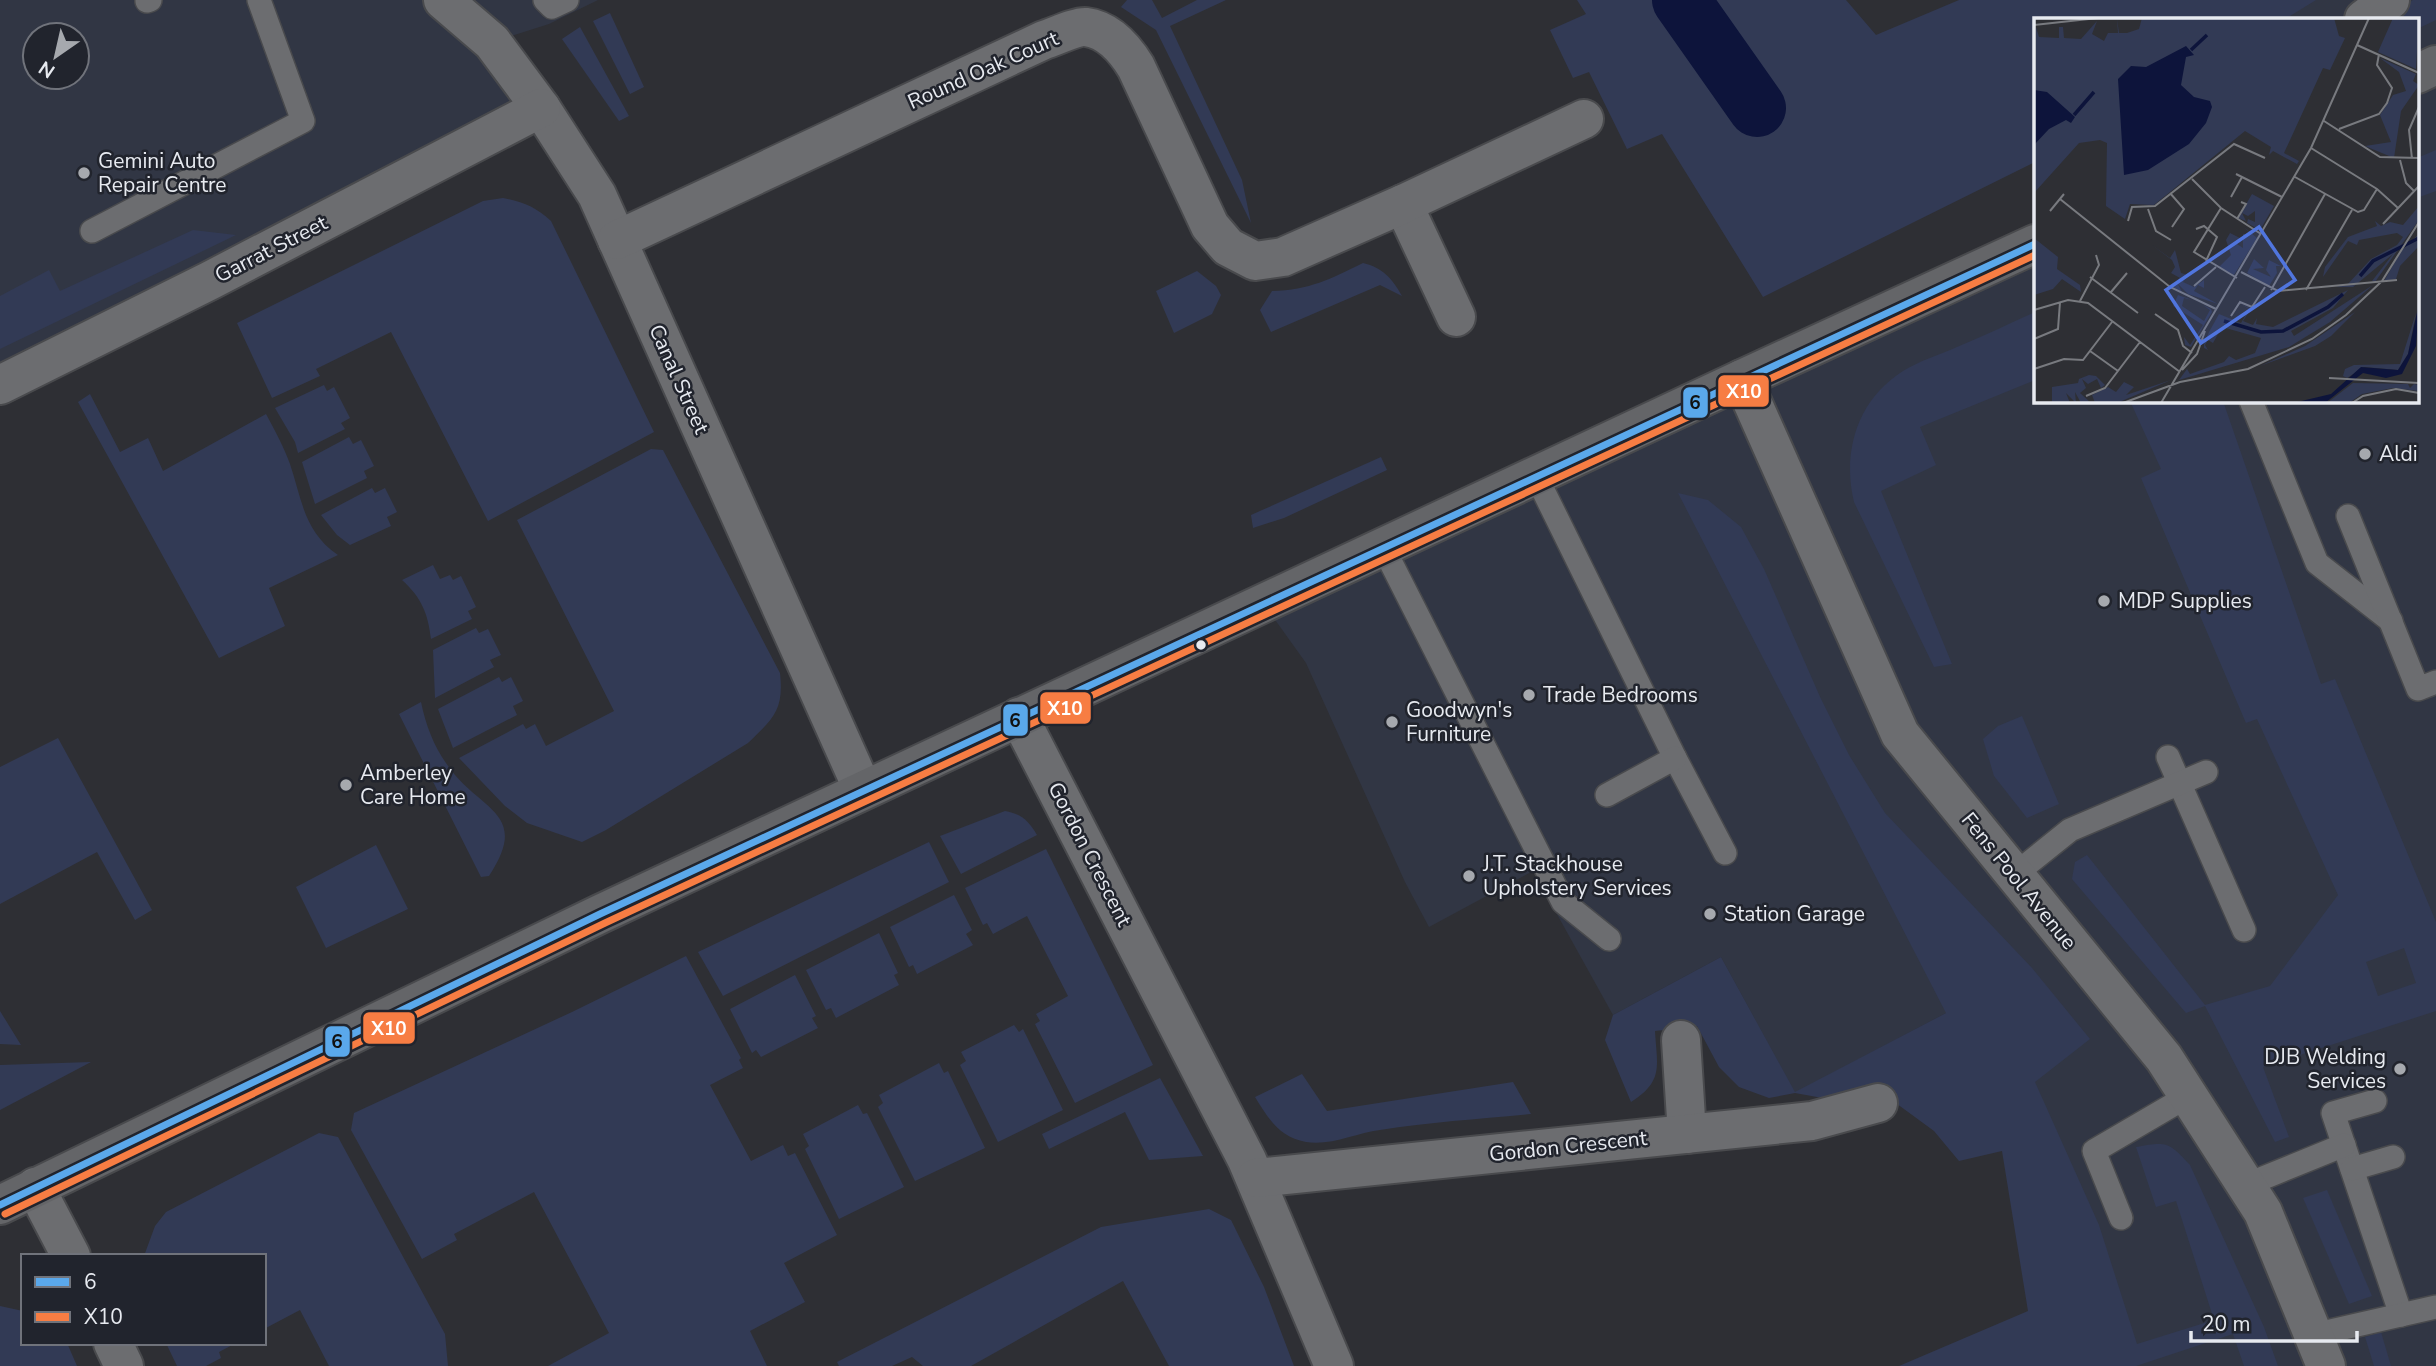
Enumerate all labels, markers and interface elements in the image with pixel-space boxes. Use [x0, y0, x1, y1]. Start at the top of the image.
inset map [2034, 18, 2418, 402]
north arrow [21, 21, 91, 91]
street label: Round Oak Court [903, 24, 1063, 116]
text: N [34, 55, 60, 84]
place label: Gemini Auto Repair Centre [98, 147, 227, 199]
marker: Gemini Auto Repair Centre [76, 165, 92, 181]
street label: Garrat Street [210, 208, 332, 289]
street label: Canal Street [642, 320, 716, 439]
line badge: X10 [1717, 374, 1770, 408]
text: X10 [1725, 379, 1762, 405]
line badge: 6 [1682, 386, 1709, 419]
text: 6 [1689, 390, 1701, 416]
place label: Aldi [2379, 440, 2418, 468]
marker: Aldi [2357, 446, 2373, 462]
place label: MDP Supplies [2118, 587, 2252, 615]
marker: MDP Supplies [2096, 593, 2112, 609]
unlabelled marker [1194, 638, 1208, 652]
place label: Trade Bedrooms [1543, 681, 1698, 709]
marker: Trade Bedrooms [1521, 687, 1537, 703]
line badge: X10 [1039, 691, 1092, 725]
text: X10 [1046, 696, 1083, 722]
place label: Goodwyn's Furniture [1406, 696, 1512, 748]
line badge: 6 [1002, 703, 1029, 737]
text: 6 [1009, 708, 1021, 734]
marker: Goodwyn's Furniture [1384, 714, 1400, 730]
place label: Amberley Care Home [360, 759, 466, 811]
marker: Amberley Care Home [338, 777, 354, 793]
street label: Gordon Crescent [1042, 777, 1139, 931]
street label: Fens Pool Avenue [1955, 807, 2083, 955]
place label: J.T. Stackhouse Upholstery Services [1482, 850, 1672, 902]
marker: J.T. Stackhouse Upholstery Services [1461, 868, 1477, 884]
place label: Station Garage [1724, 900, 1865, 928]
marker: Station Garage [1702, 906, 1718, 922]
line badge: X10 [362, 1011, 416, 1045]
text: X10 [370, 1016, 407, 1042]
line badge: 6 [324, 1025, 351, 1058]
text: 6 [331, 1029, 343, 1055]
place label: DJB Welding Services [2264, 1043, 2386, 1095]
marker: DJB Welding Services [2392, 1061, 2408, 1077]
street label: Gordon Crescent [1488, 1124, 1649, 1168]
legend [21, 1254, 266, 1345]
text: 6 [84, 1268, 97, 1296]
scale bar [2191, 1300, 2357, 1344]
text: X10 [84, 1303, 123, 1331]
text: 20 m [2202, 1310, 2251, 1338]

